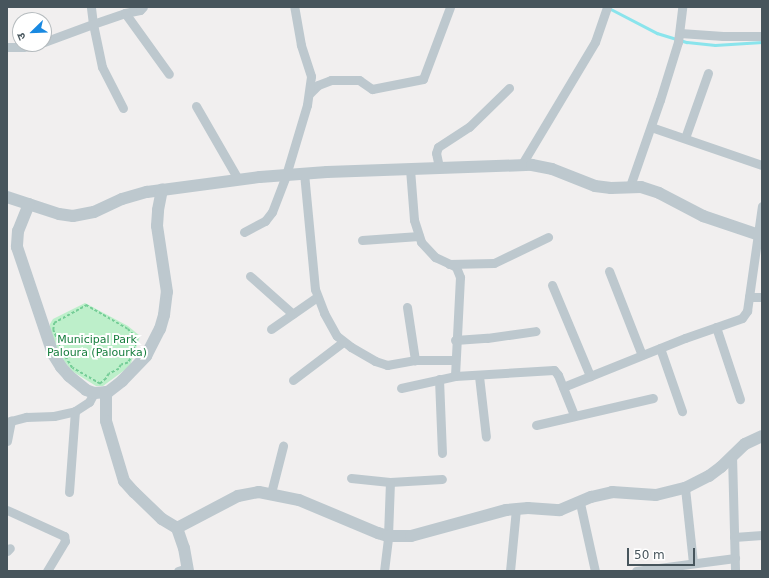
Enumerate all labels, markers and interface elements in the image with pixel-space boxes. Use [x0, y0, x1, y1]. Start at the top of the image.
north arrow [12, 12, 52, 52]
text: उ [14, 31, 29, 42]
park label: Municipal Park Paloura (Palourka) [47, 334, 147, 360]
scale bar [629, 540, 697, 566]
text: 50 m [634, 548, 665, 562]

